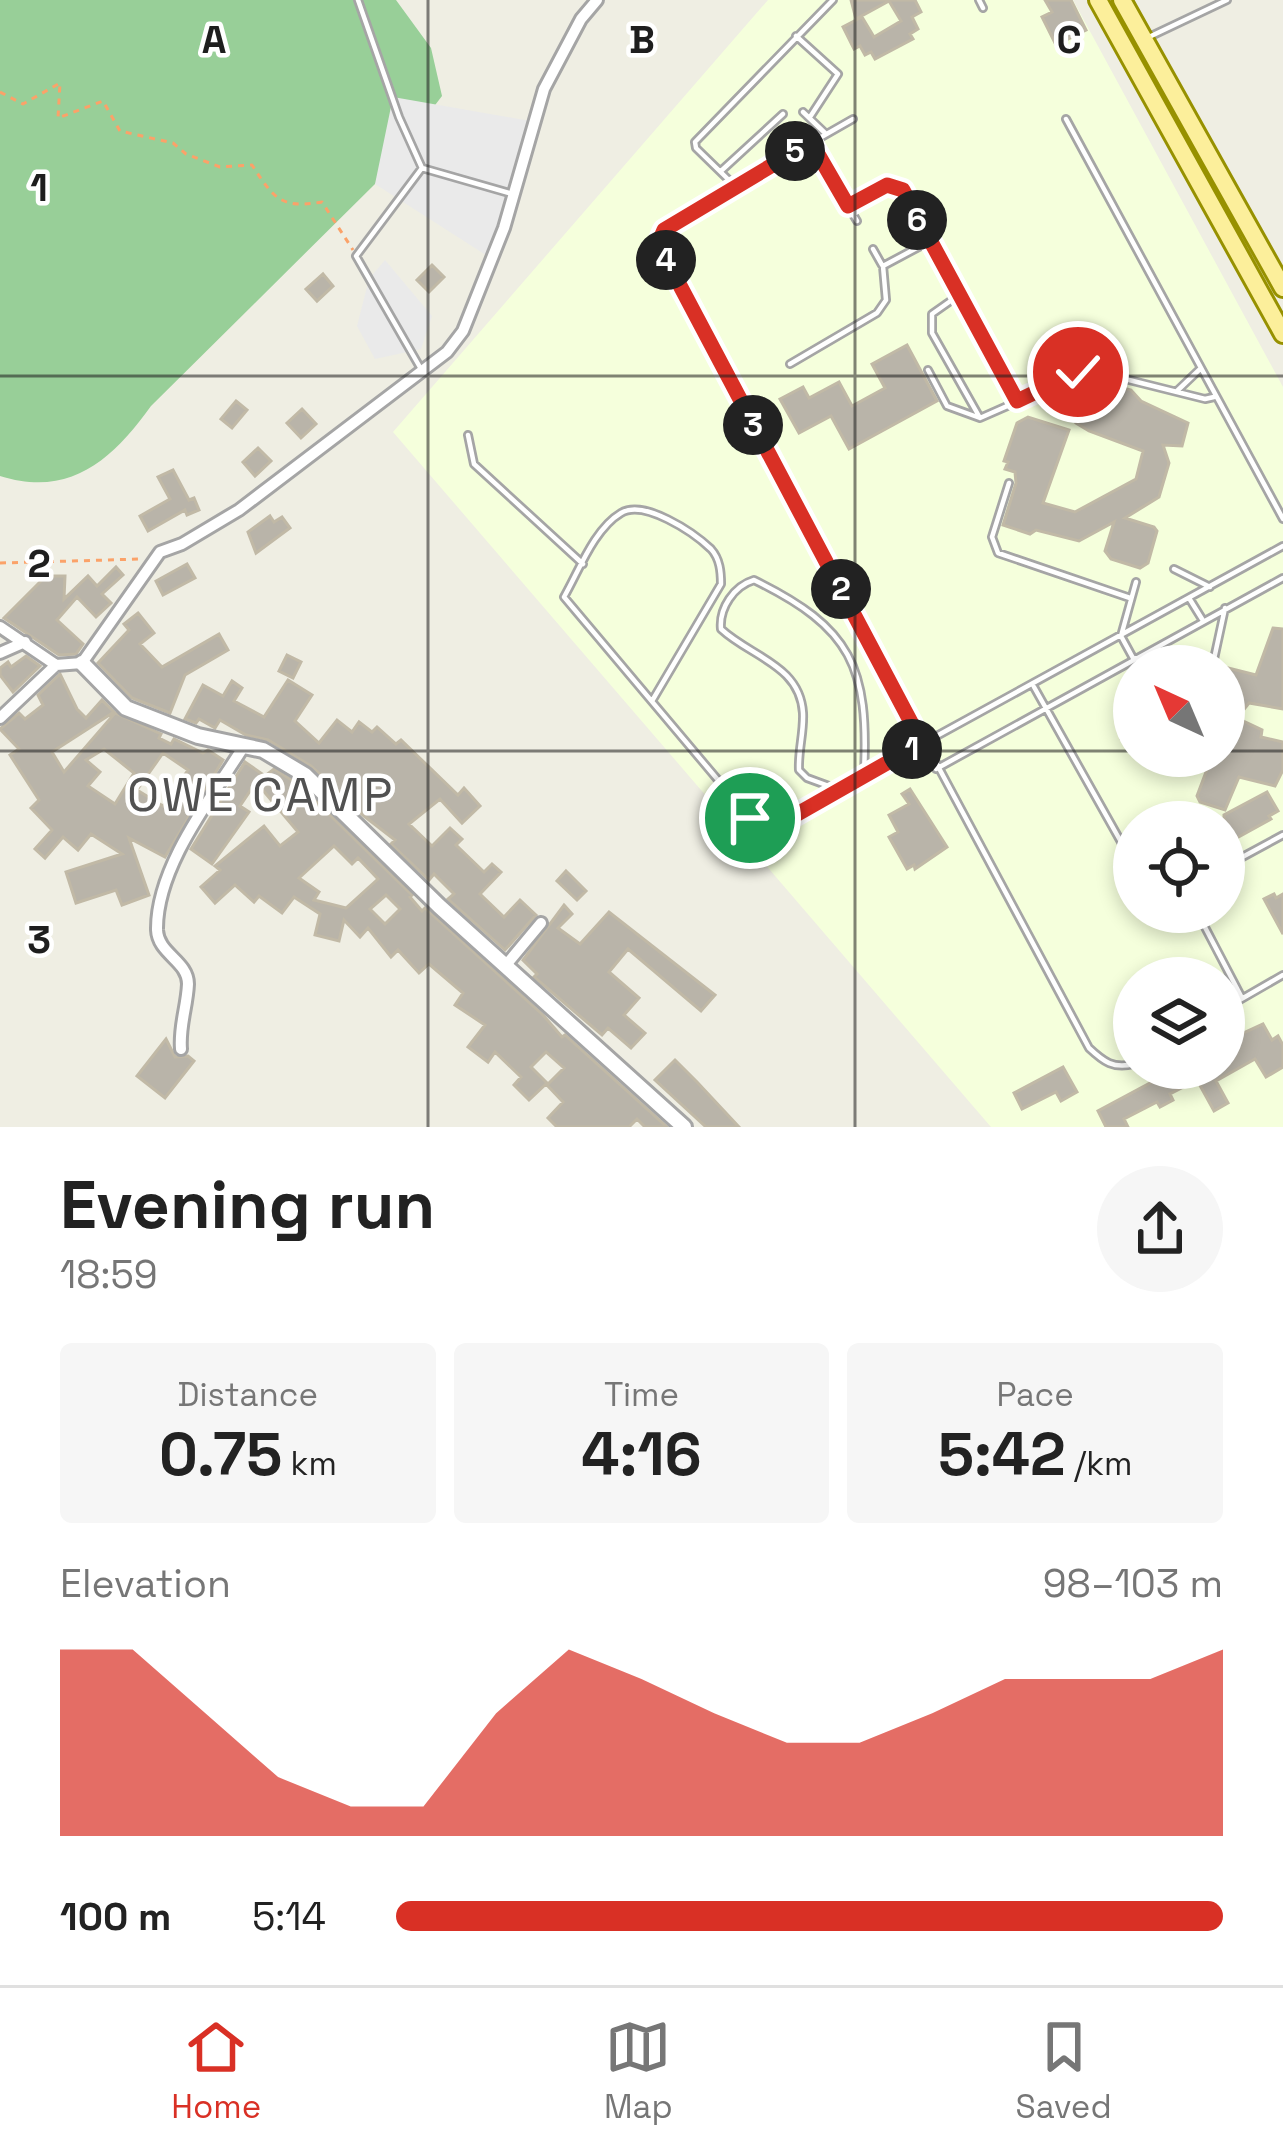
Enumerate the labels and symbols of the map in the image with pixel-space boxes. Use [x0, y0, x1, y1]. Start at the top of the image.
text: A [202, 15, 227, 64]
text: B [629, 15, 655, 64]
text: C [1056, 15, 1082, 64]
pin: 5 [765, 121, 825, 181]
text: 1 [30, 163, 48, 212]
pin: 6 [887, 190, 947, 250]
pin: 4 [636, 230, 696, 290]
pin [1027, 321, 1129, 423]
pin: 3 [723, 395, 783, 455]
text: 2 [27, 539, 51, 588]
pin: 2 [811, 559, 871, 619]
north arrow [1113, 645, 1245, 777]
pin: 1 [882, 719, 942, 779]
district label: OWE CAMP [127, 764, 395, 825]
pin [699, 767, 801, 869]
text: 3 [27, 915, 51, 964]

